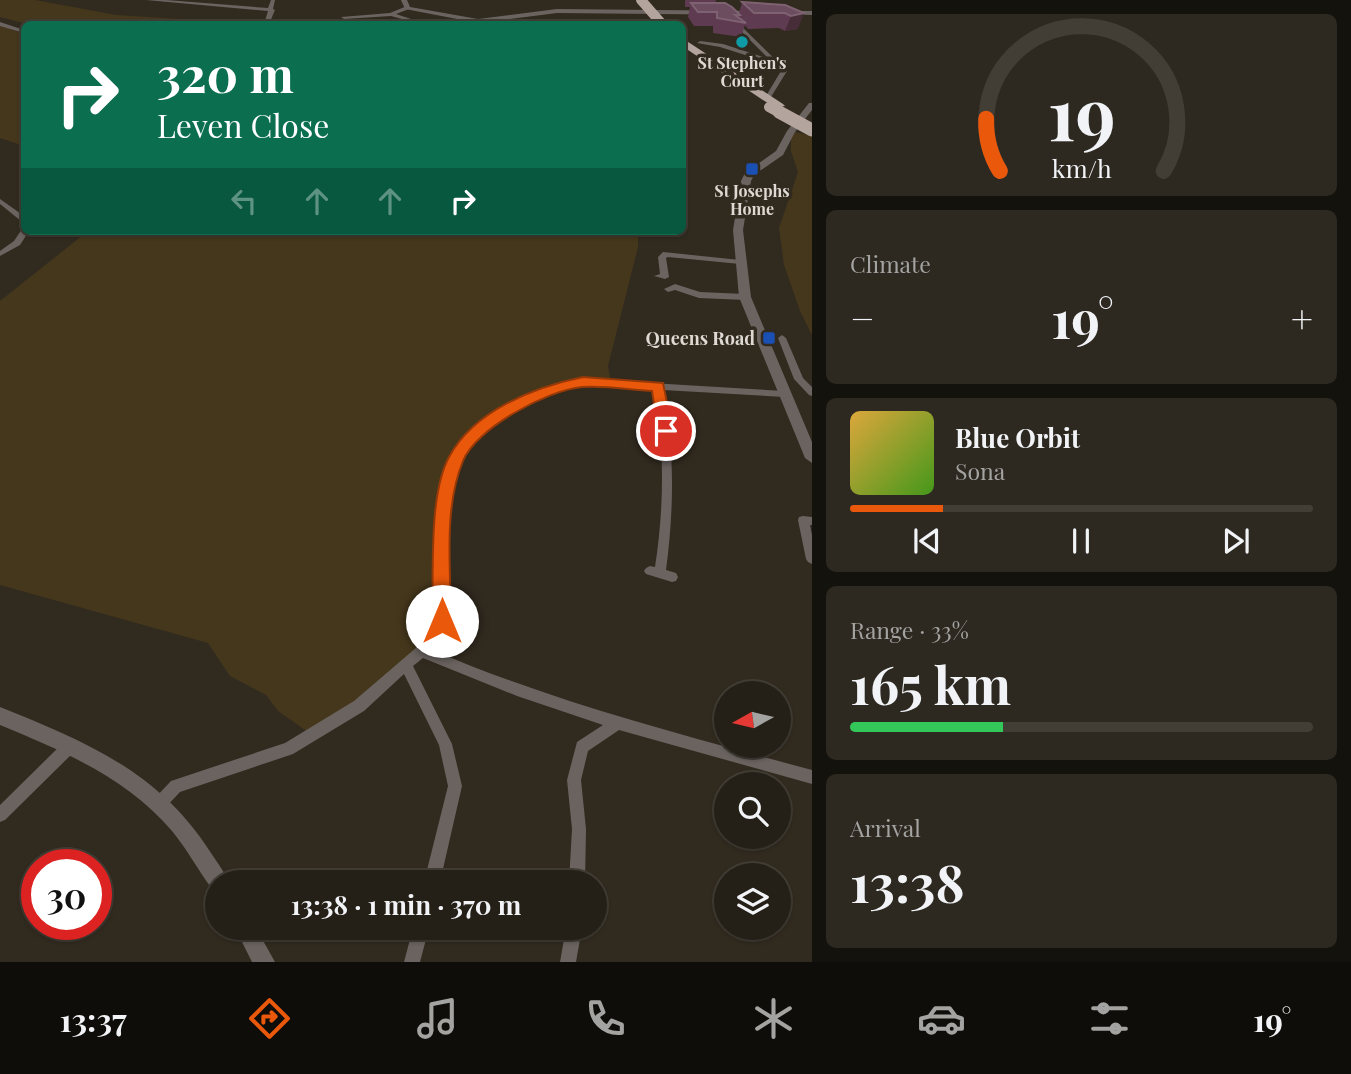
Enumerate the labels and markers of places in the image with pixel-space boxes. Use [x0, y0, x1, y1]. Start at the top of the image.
marker: St Stephen's Court [734, 34, 750, 50]
place label: St Stephen's Court [698, 52, 786, 91]
marker: St Josephs Home [744, 161, 760, 177]
place label: St Josephs Home [714, 180, 790, 219]
place label: Queens Road [646, 326, 755, 350]
marker: Queens Road [761, 330, 777, 346]
pin [636, 401, 696, 461]

